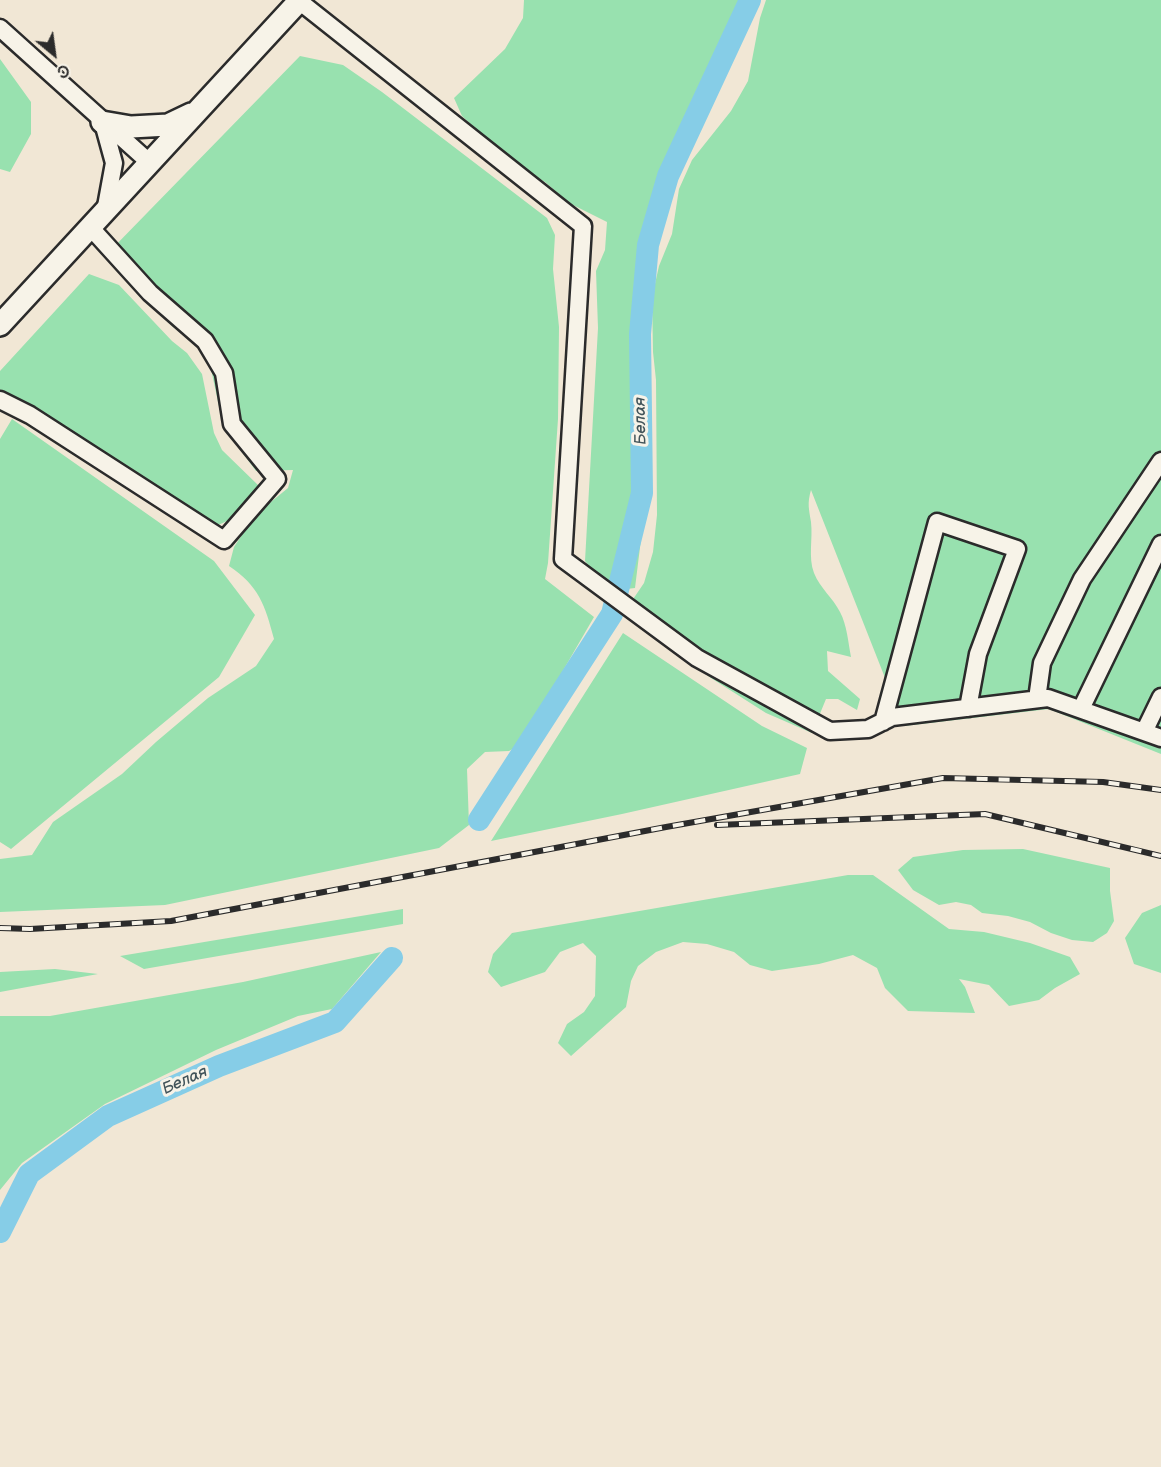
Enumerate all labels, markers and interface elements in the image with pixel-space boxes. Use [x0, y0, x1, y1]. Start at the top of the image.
north arrow [24, 24, 84, 84]
text: С [53, 59, 72, 81]
water label: Белая [631, 397, 651, 445]
water label: Белая [159, 1063, 211, 1099]

